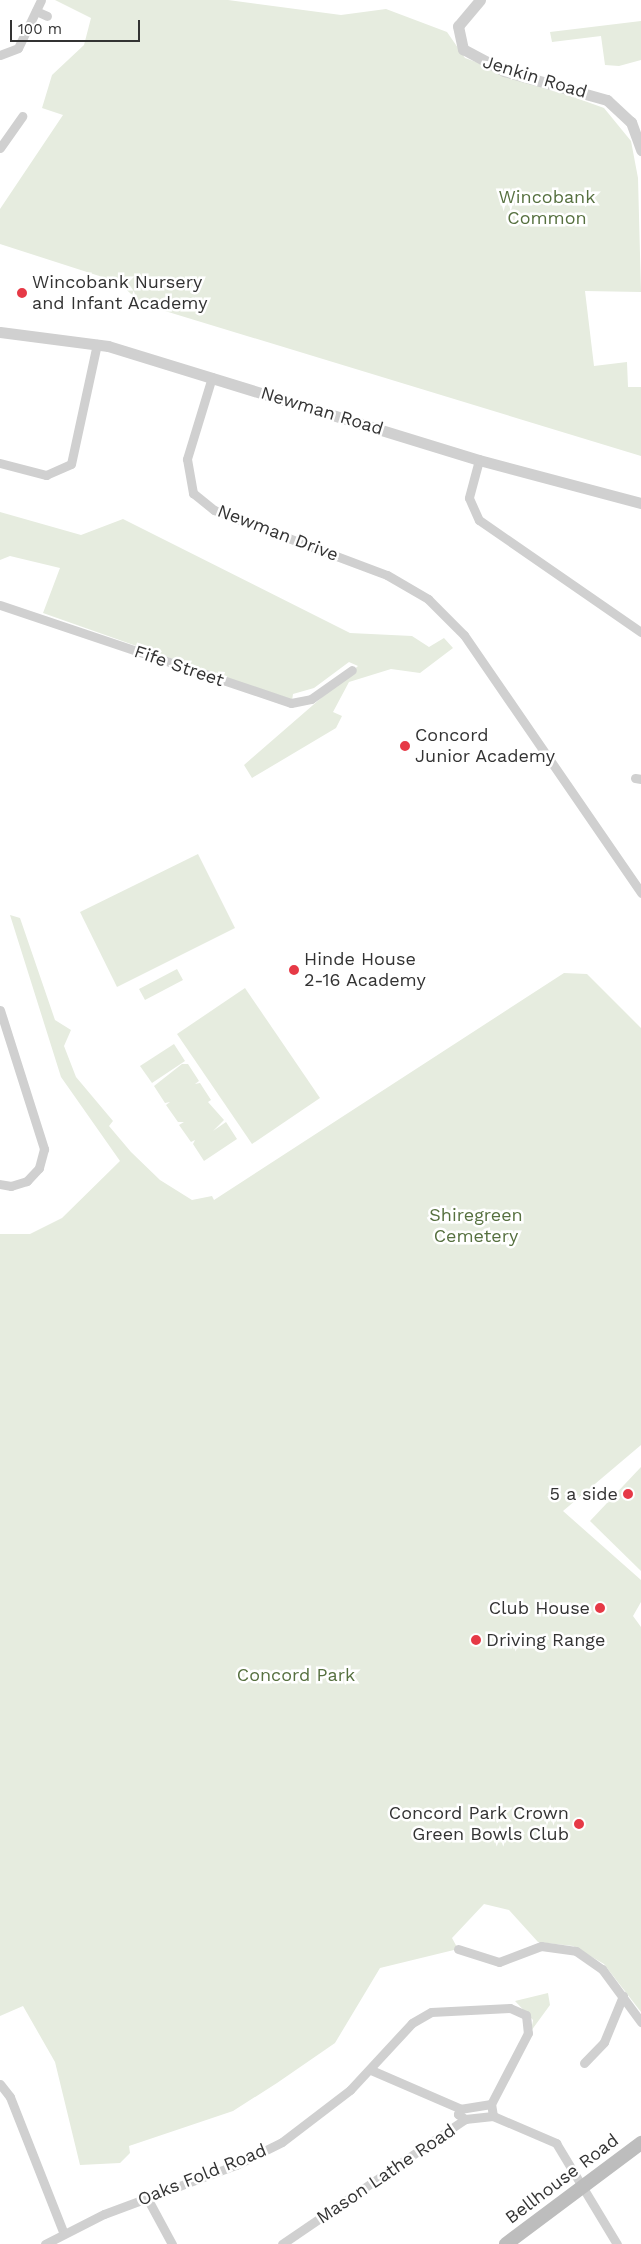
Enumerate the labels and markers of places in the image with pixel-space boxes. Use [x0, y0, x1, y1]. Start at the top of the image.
place label: Wincobank Nursery and Infant Academy [32, 272, 208, 314]
marker: Wincobank Nursery and Infant Academy [16, 287, 28, 299]
place label: Concord Junior Academy [415, 725, 556, 768]
marker: Concord Junior Academy [399, 740, 411, 752]
place label: Hinde House 2-16 Academy [304, 949, 427, 992]
marker: Hinde House 2-16 Academy [288, 964, 300, 976]
place label: 5 a side [549, 1483, 618, 1505]
marker: 5 a side [622, 1488, 634, 1500]
place label: Club House [489, 1597, 590, 1619]
marker: Club House [594, 1602, 606, 1614]
place label: Driving Range [486, 1629, 605, 1651]
marker: Driving Range [470, 1634, 482, 1646]
place label: Concord Park Crown Green Bowls Club [388, 1803, 569, 1846]
marker: Concord Park Crown Green Bowls Club [573, 1818, 585, 1830]

